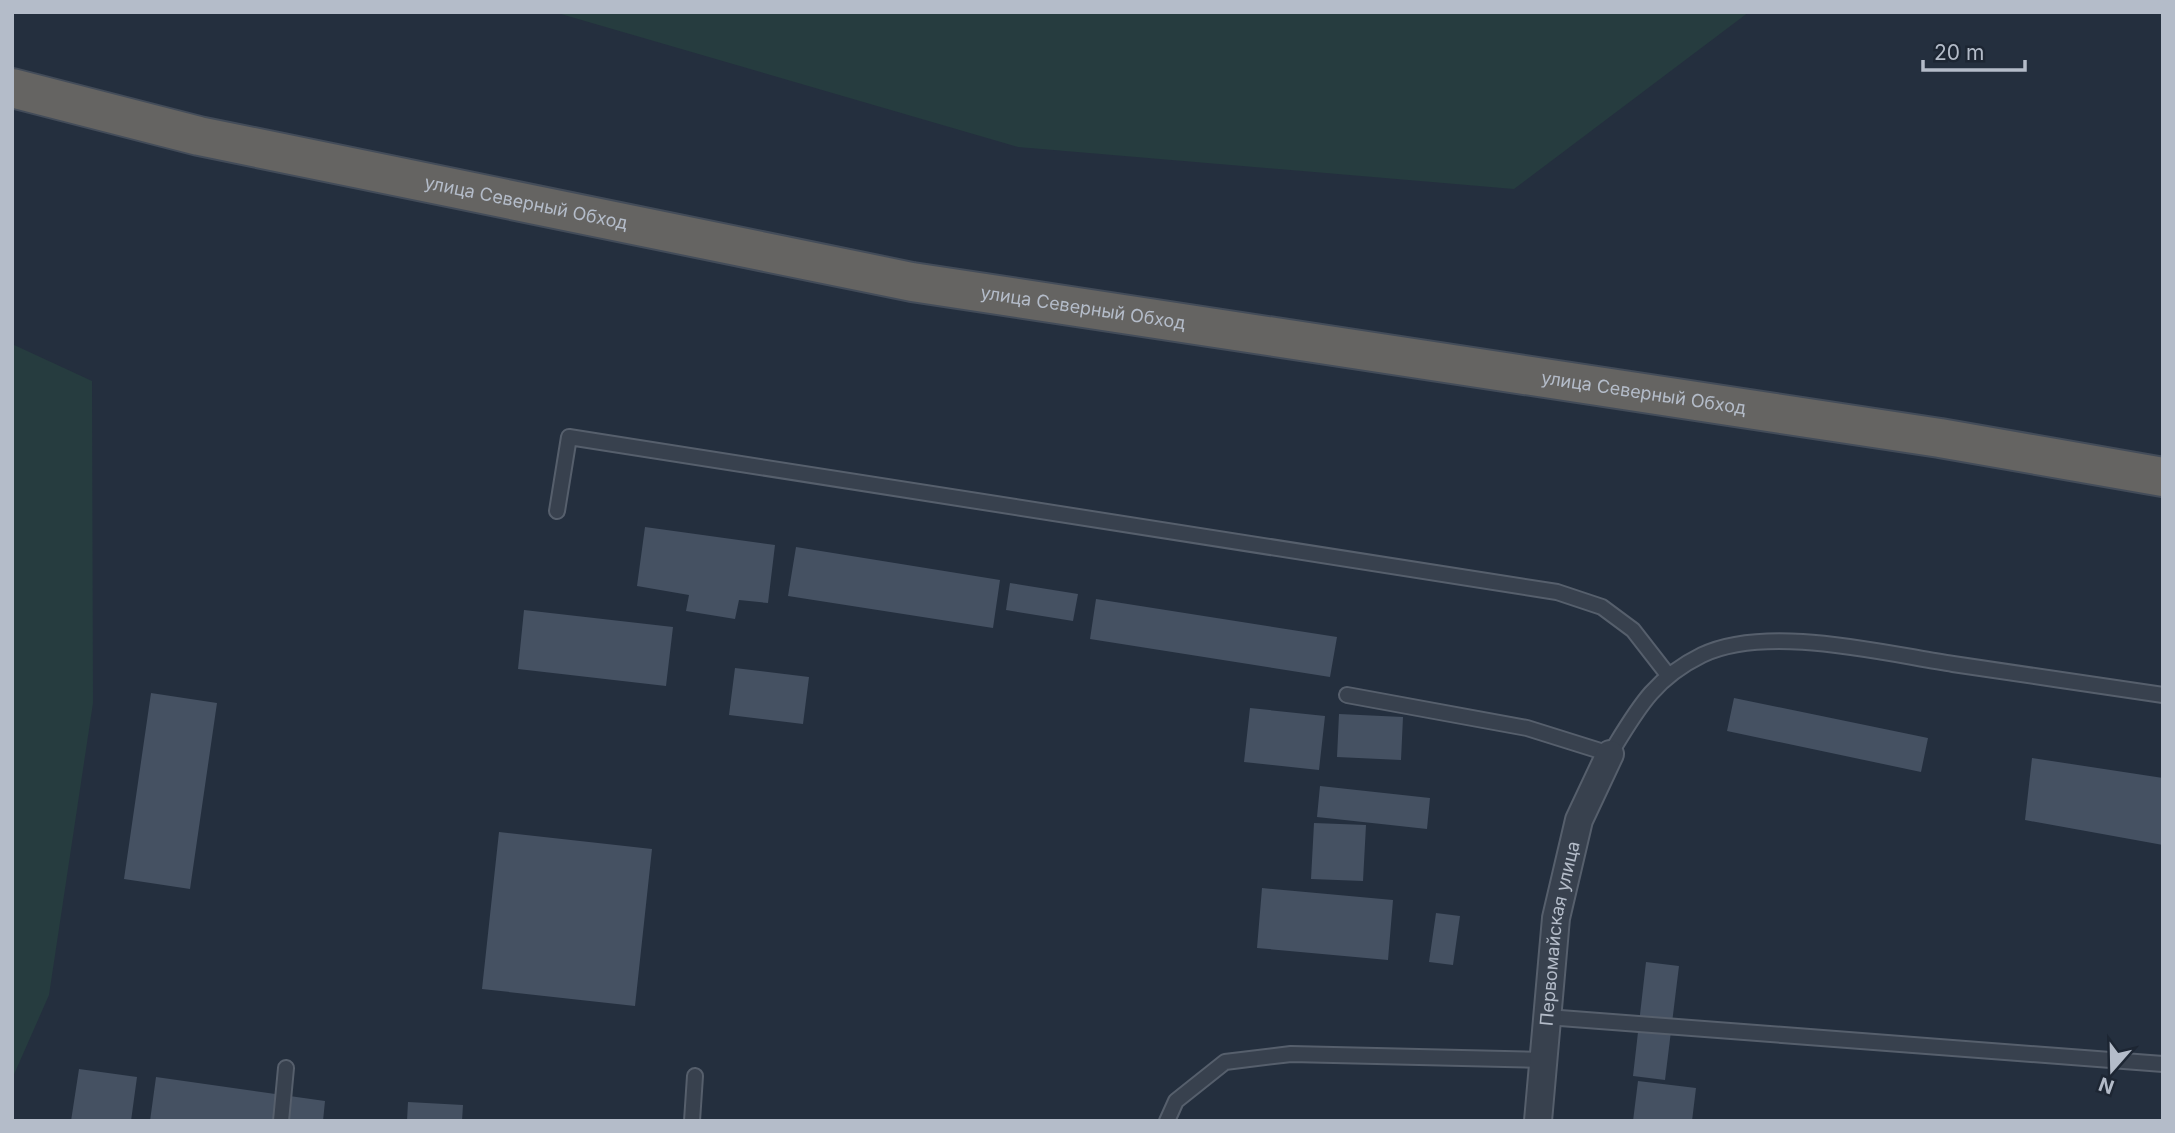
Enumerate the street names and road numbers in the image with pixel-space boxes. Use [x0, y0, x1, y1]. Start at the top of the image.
street label: улица Северный Обход [423, 171, 630, 234]
street label: улица Северный Обход [979, 282, 1187, 333]
street label: улица Северный Обход [1540, 367, 1748, 418]
street label: Первомайская улица [1535, 839, 1584, 1027]

